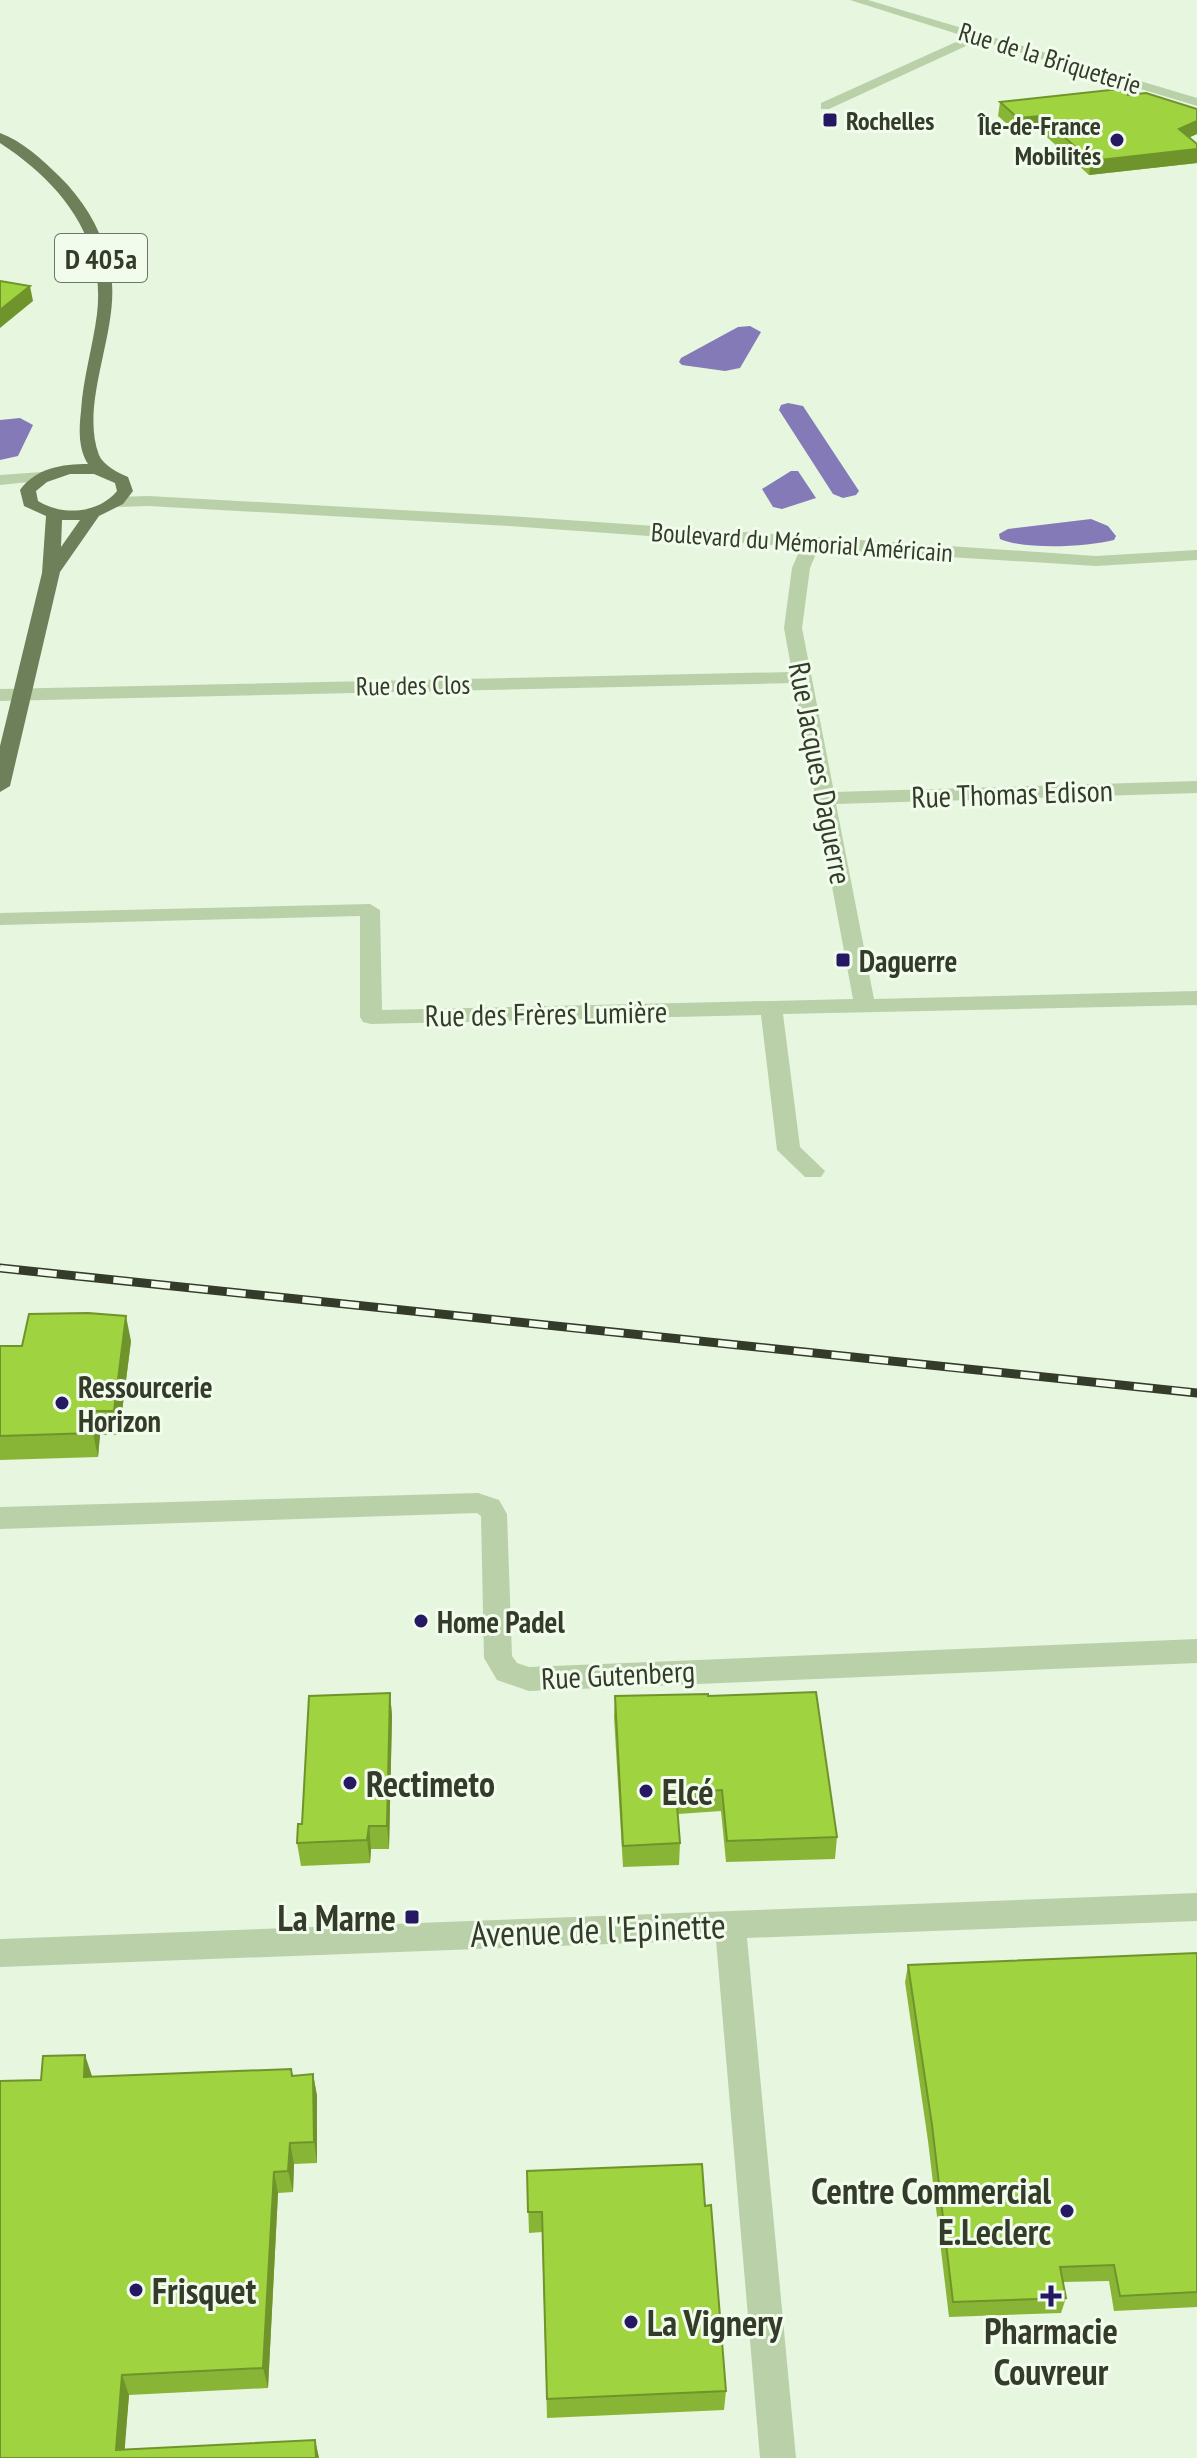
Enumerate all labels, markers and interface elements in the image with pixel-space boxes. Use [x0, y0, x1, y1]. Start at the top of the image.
street label: Rue de la Briqueterie [955, 15, 1145, 101]
place label: Rochelles [846, 104, 934, 137]
place label: Île-de-France Mobilités [977, 109, 1101, 172]
marker: Rochelles [821, 111, 839, 129]
marker: Île-de-France Mobilités [1108, 131, 1126, 149]
road number: D 405a [55, 234, 147, 282]
street label: Boulevard du Mémorial Américain [650, 515, 954, 569]
street label: Rue Jacques Daguerre [780, 659, 862, 887]
street label: Rue des Clos [356, 668, 470, 702]
street label: Rue Thomas Edison [911, 770, 1113, 816]
place label: Daguerre [859, 941, 957, 980]
marker: Daguerre [834, 951, 852, 969]
street label: Rue des Frères Lumière [425, 991, 667, 1035]
place label: Ressourcerie Horizon [78, 1367, 213, 1440]
marker: Ressourcerie Horizon [53, 1394, 71, 1412]
place label: Home Padel [437, 1602, 565, 1641]
marker: Home Padel [412, 1612, 430, 1630]
street label: Rue Gutenberg [540, 1650, 696, 1698]
place label: Rectimeto [366, 1760, 495, 1807]
place label: Elcé [662, 1768, 714, 1815]
marker: Rectimeto [341, 1774, 359, 1792]
marker: Elcé [637, 1782, 655, 1800]
place label: La Marne [278, 1894, 396, 1941]
street label: Avenue de l'Epinette [469, 1901, 727, 1957]
marker: La Marne [403, 1908, 421, 1926]
place label: Centre Commercial E.Leclerc [811, 2167, 1051, 2255]
marker: Centre Commercial E.Leclerc [1058, 2202, 1076, 2220]
place label: Frisquet [152, 2267, 257, 2314]
marker: Frisquet [127, 2281, 145, 2299]
marker: Pharmacie Couvreur [1042, 2287, 1060, 2305]
place label: La Vignery [647, 2299, 783, 2346]
place label: Pharmacie Couvreur [984, 2307, 1118, 2395]
marker: La Vignery [622, 2313, 640, 2331]

